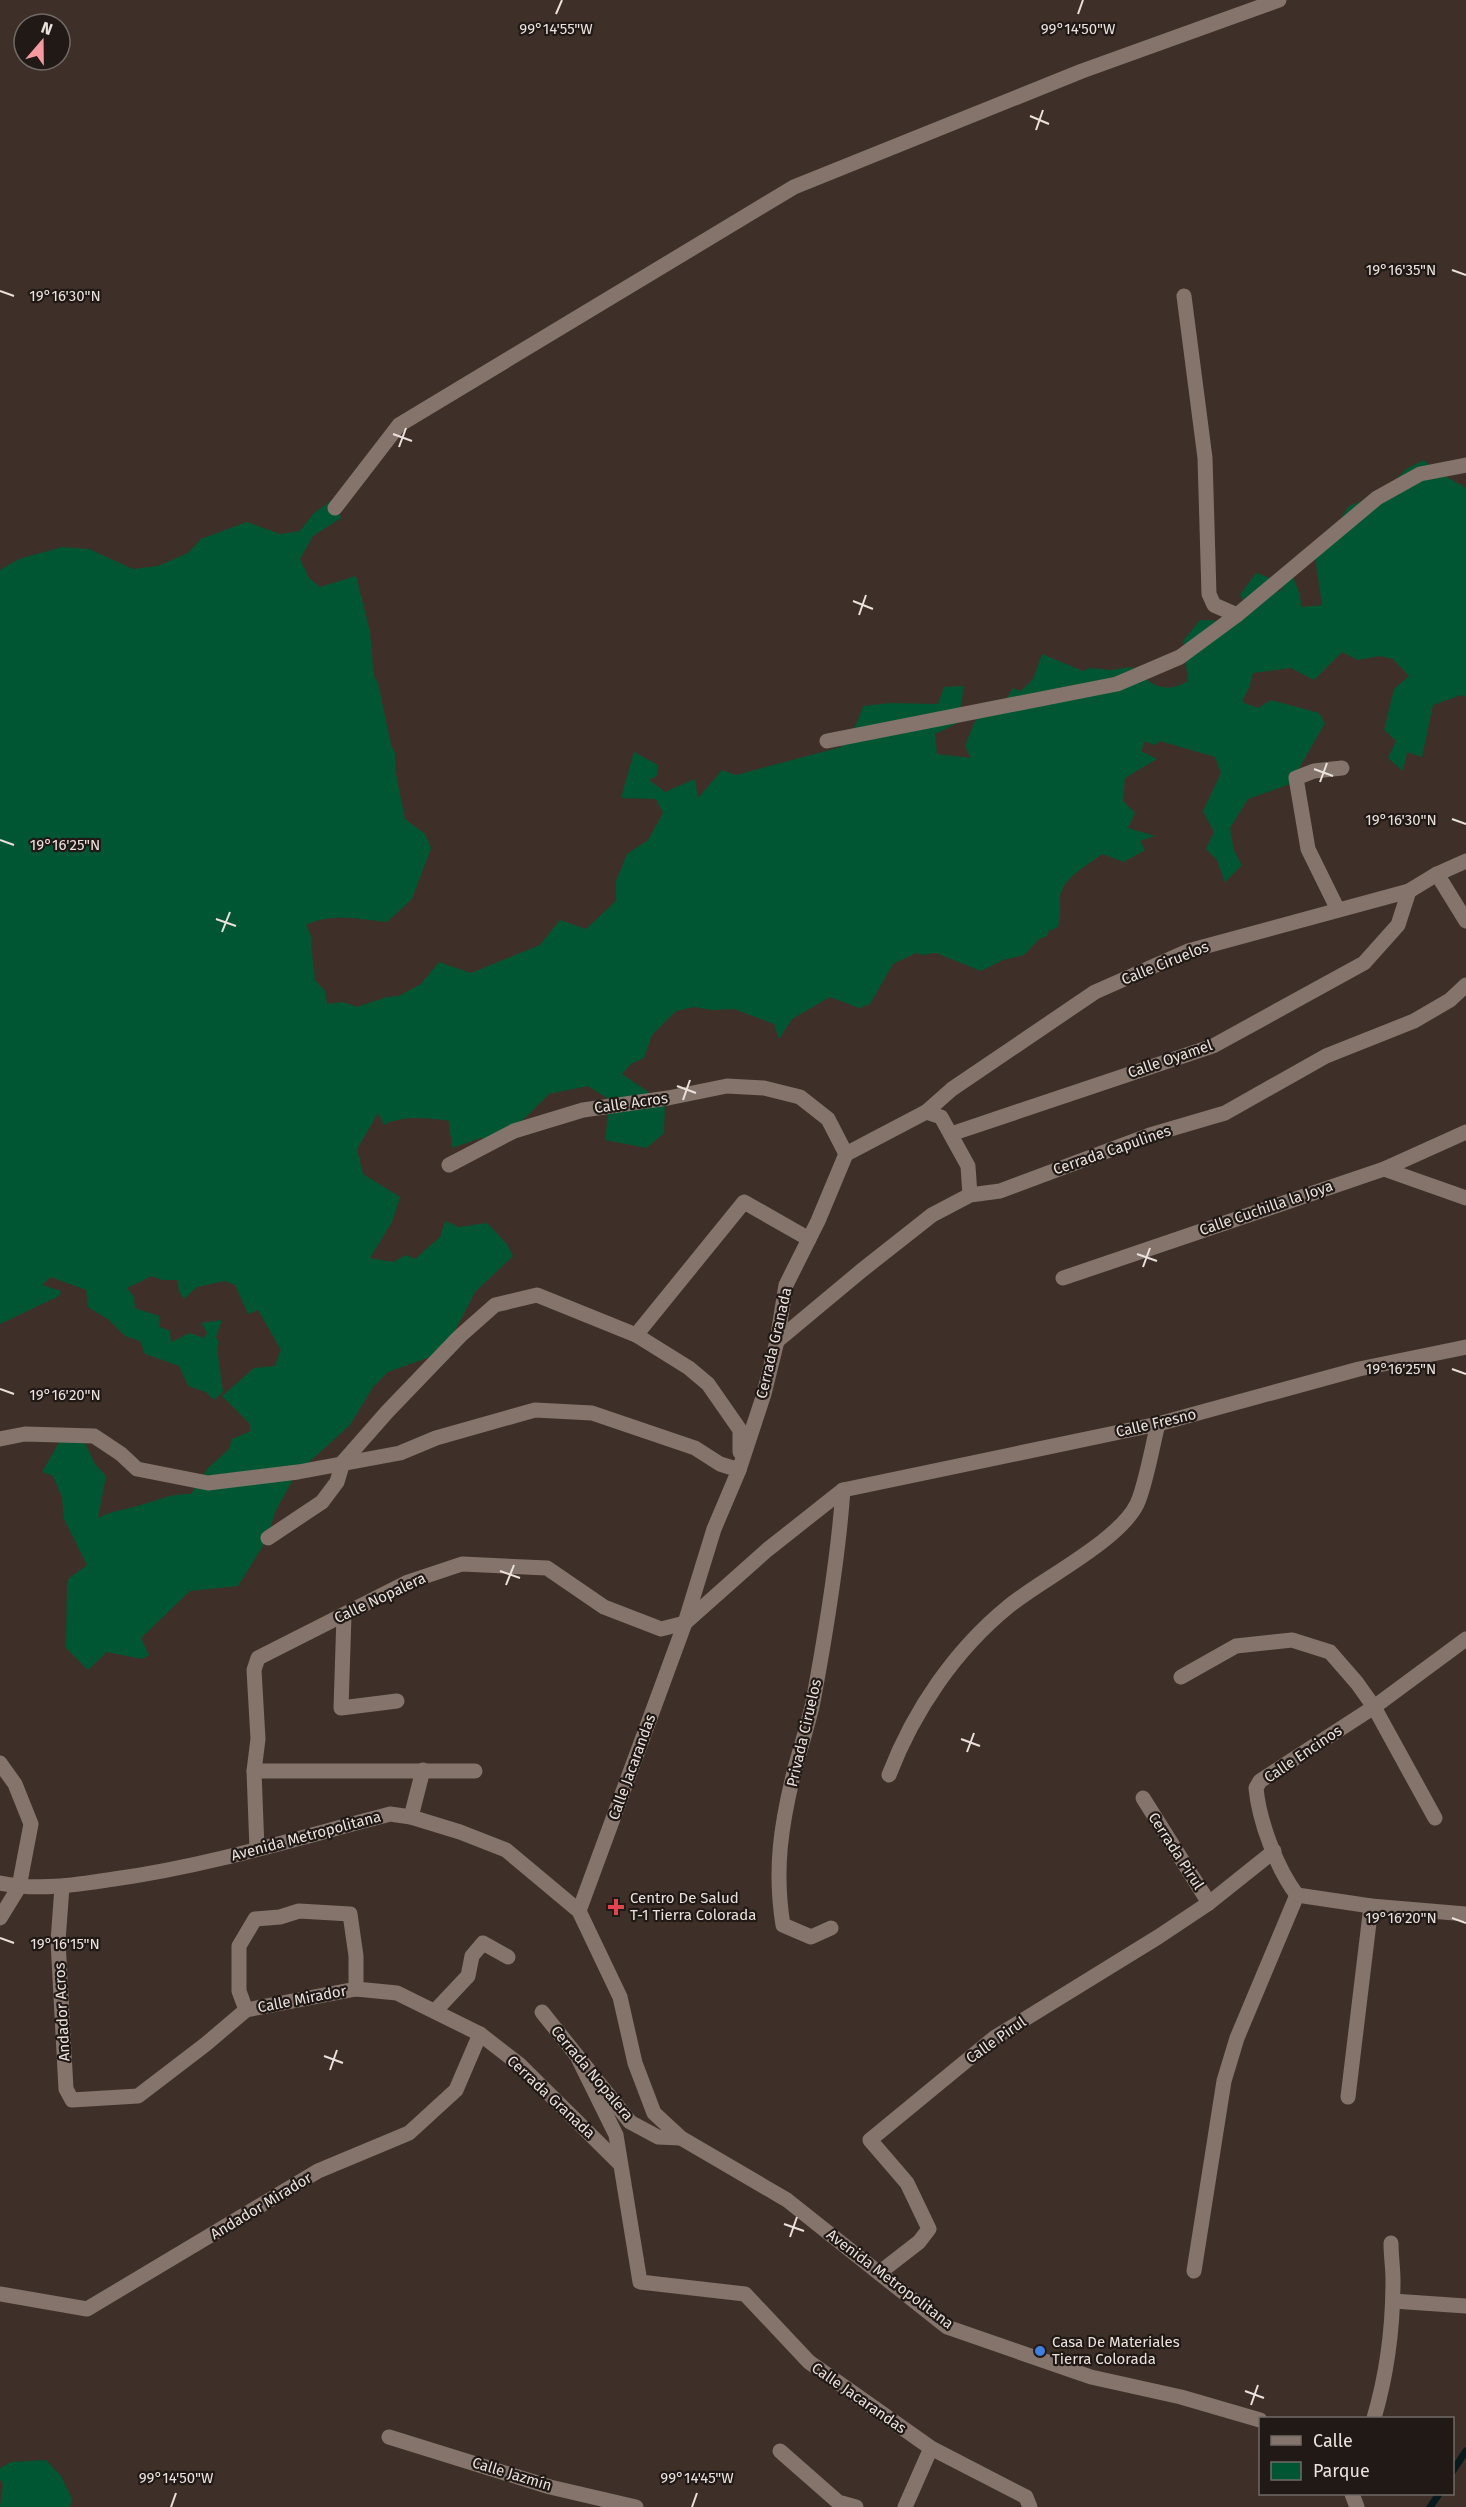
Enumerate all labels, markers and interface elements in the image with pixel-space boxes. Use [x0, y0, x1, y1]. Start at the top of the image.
north arrow [12, 12, 72, 72]
text: N [39, 18, 55, 39]
text: 99°14'55"W [519, 20, 593, 38]
text: 99°14'50"W [1041, 20, 1116, 38]
text: 19°16'35"N [1366, 261, 1436, 279]
text: 19°16'30"N [29, 287, 101, 305]
text: 19°16'30"N [1365, 811, 1437, 829]
text: 19°16'25"N [30, 836, 100, 854]
street label: Calle Ciruelos [1119, 937, 1211, 989]
street label: Calle Oyamel [1125, 1036, 1215, 1082]
street label: Calle Acros [593, 1089, 669, 1117]
street label: Cerrada Capulines [1051, 1121, 1173, 1179]
street label: Calle Cuchilla la Joya [1197, 1177, 1335, 1239]
street label: Cerrada Granada [752, 1286, 796, 1400]
text: 19°16'25"N [1366, 1360, 1436, 1378]
text: 19°16'20"N [29, 1386, 101, 1404]
street label: Calle Fresno [1114, 1405, 1198, 1441]
street label: Calle Nopalera [331, 1569, 429, 1627]
street label: Privada Ciruelos [783, 1677, 825, 1789]
street label: Calle Jacarandas [605, 1712, 659, 1822]
street label: Calle Encinos [1261, 1721, 1345, 1787]
street label: Avenida Metropolitana [229, 1807, 383, 1865]
street label: Cerrada Pirul [1144, 1809, 1208, 1893]
place label: Centro De Salud T-1 Tierra Colorada [630, 1889, 756, 1924]
marker: Centro De Salud T-1 Tierra Colorada [607, 1898, 625, 1916]
text: 19°16'20"N [1365, 1909, 1437, 1927]
text: 19°16'15"N [30, 1935, 100, 1953]
street label: Andador Acros [50, 1962, 74, 2062]
street label: Calle Mirador [256, 1982, 348, 2016]
street label: Calle Pirul [963, 2013, 1030, 2067]
street label: Cerrada Nopalera [547, 2022, 637, 2124]
street label: Cerrada Granada [503, 2052, 599, 2142]
street label: Andador Mirador [207, 2169, 315, 2243]
street label: Avenida Metropolitana [823, 2225, 957, 2333]
place label: Casa De Materiales Tierra Colorada [1052, 2333, 1180, 2368]
marker: Casa De Materiales Tierra Colorada [1033, 2344, 1047, 2358]
street label: Calle Jacarandas [808, 2359, 910, 2437]
legend [1259, 2417, 1454, 2495]
text: Calle [1313, 2430, 1353, 2452]
street label: Calle Jazmín [470, 2453, 554, 2495]
text: Parque [1313, 2460, 1370, 2482]
text: 99°14'50"W [139, 2469, 214, 2487]
text: 99°14'45"W [660, 2469, 734, 2487]

